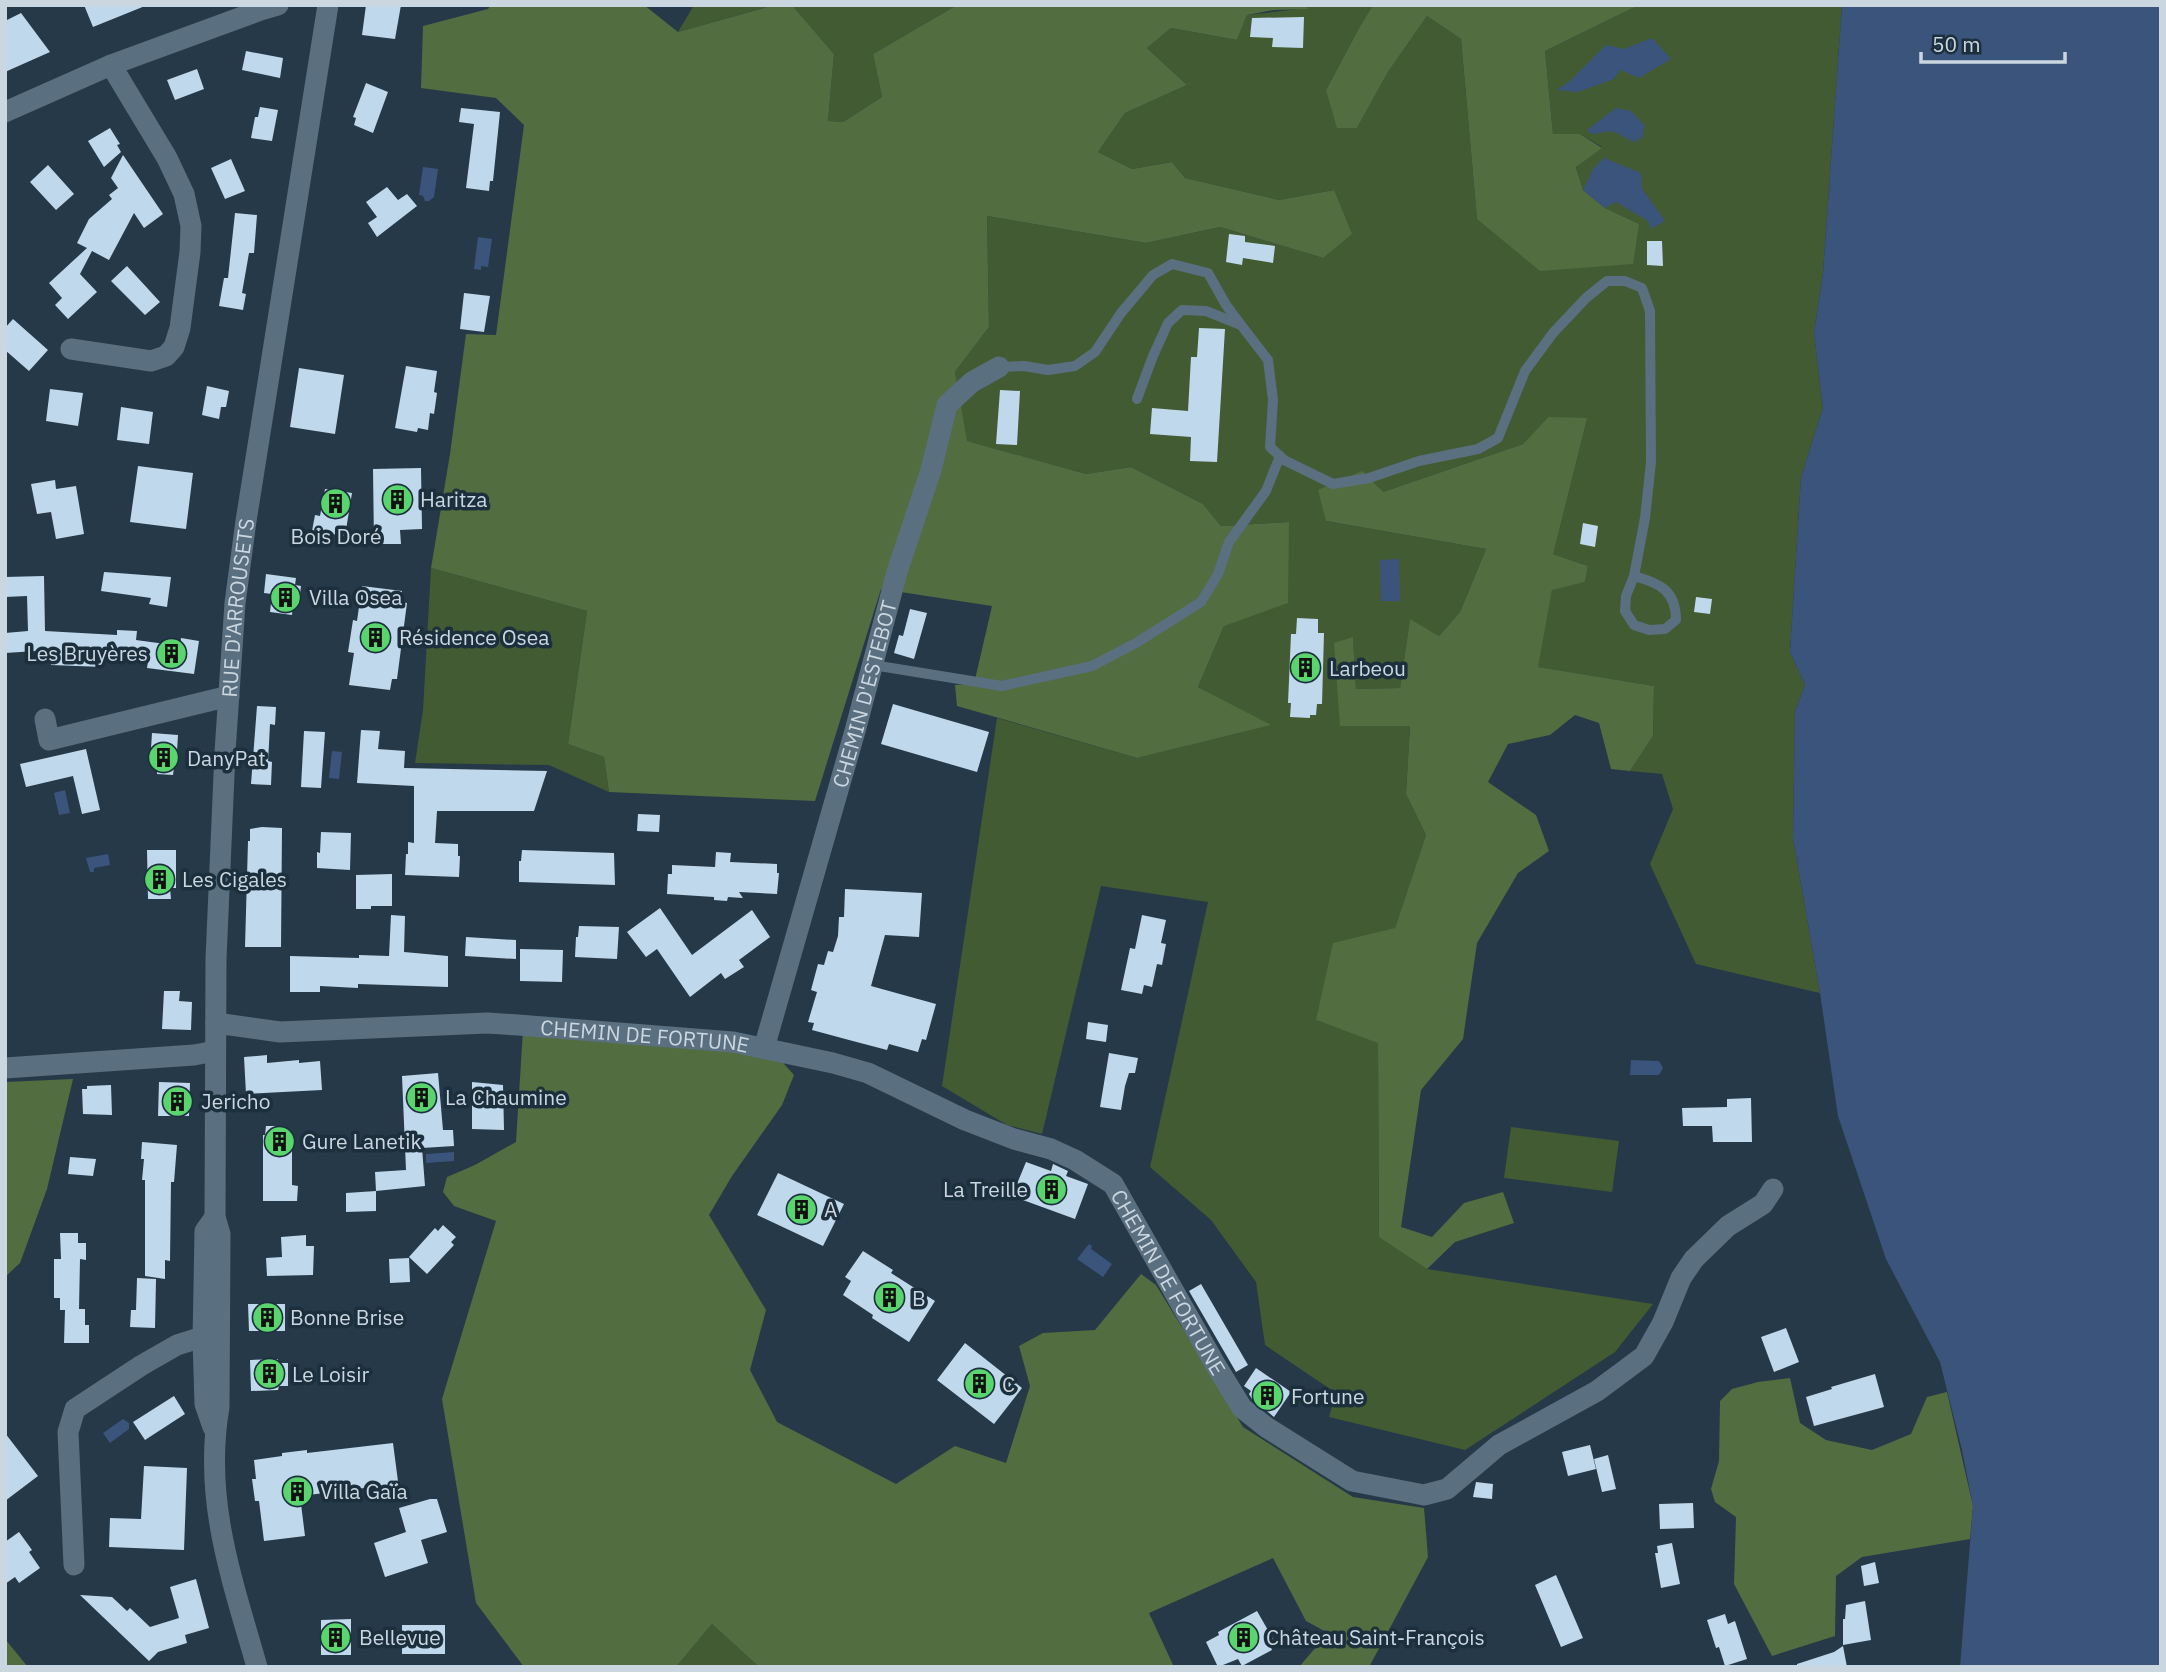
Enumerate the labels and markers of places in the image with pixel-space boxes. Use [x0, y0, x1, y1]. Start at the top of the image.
building icon: Haritza [380, 482, 414, 516]
place label: Haritza [420, 485, 487, 513]
building icon: Bois Doré [319, 487, 353, 521]
place label: Bois Doré [291, 522, 381, 550]
building icon: Villa Osea [269, 580, 303, 614]
place label: Villa Osea [309, 583, 402, 611]
building icon: Résidence Osea [359, 620, 393, 654]
place label: Résidence Osea [399, 623, 550, 651]
building icon: Les Bruyères [154, 636, 188, 670]
place label: Les Bruyères [26, 639, 148, 667]
building icon: Larbeou [1289, 651, 1323, 685]
place label: Larbeou [1329, 654, 1406, 682]
building icon: DanyPat [147, 741, 181, 775]
place label: DanyPat [187, 744, 266, 772]
building icon: Les Cigales [142, 862, 176, 896]
place label: Les Cigales [182, 865, 287, 893]
building icon: La Chaumine [405, 1080, 439, 1114]
place label: La Chaumine [445, 1083, 567, 1111]
building icon: Jericho [161, 1084, 195, 1118]
place label: Jericho [201, 1087, 270, 1115]
building icon: Gure Lanetik [262, 1124, 296, 1158]
place label: Gure Lanetik [302, 1127, 421, 1155]
building icon: La Treille [1034, 1172, 1068, 1206]
place label: La Treille [943, 1175, 1028, 1203]
building icon: A [784, 1192, 818, 1226]
place label: A [824, 1195, 837, 1223]
building icon: B [872, 1281, 906, 1315]
place label: B [912, 1284, 926, 1312]
building icon: Bonne Brise [250, 1300, 284, 1334]
place label: Bonne Brise [290, 1303, 404, 1331]
building icon: Le Loisir [252, 1357, 286, 1391]
place label: Le Loisir [292, 1360, 370, 1388]
building icon: C [962, 1367, 996, 1401]
place label: C [1002, 1370, 1015, 1398]
building icon: Fortune [1251, 1379, 1285, 1413]
place label: Fortune [1291, 1382, 1365, 1410]
building icon: Villa Gaïa [280, 1474, 314, 1508]
place label: Villa Gaïa [320, 1477, 408, 1505]
building icon: Bellevue [319, 1620, 353, 1654]
building icon: Château Saint-François [1226, 1620, 1260, 1654]
place label: Bellevue [359, 1623, 441, 1651]
place label: Château Saint-François [1266, 1623, 1485, 1651]

